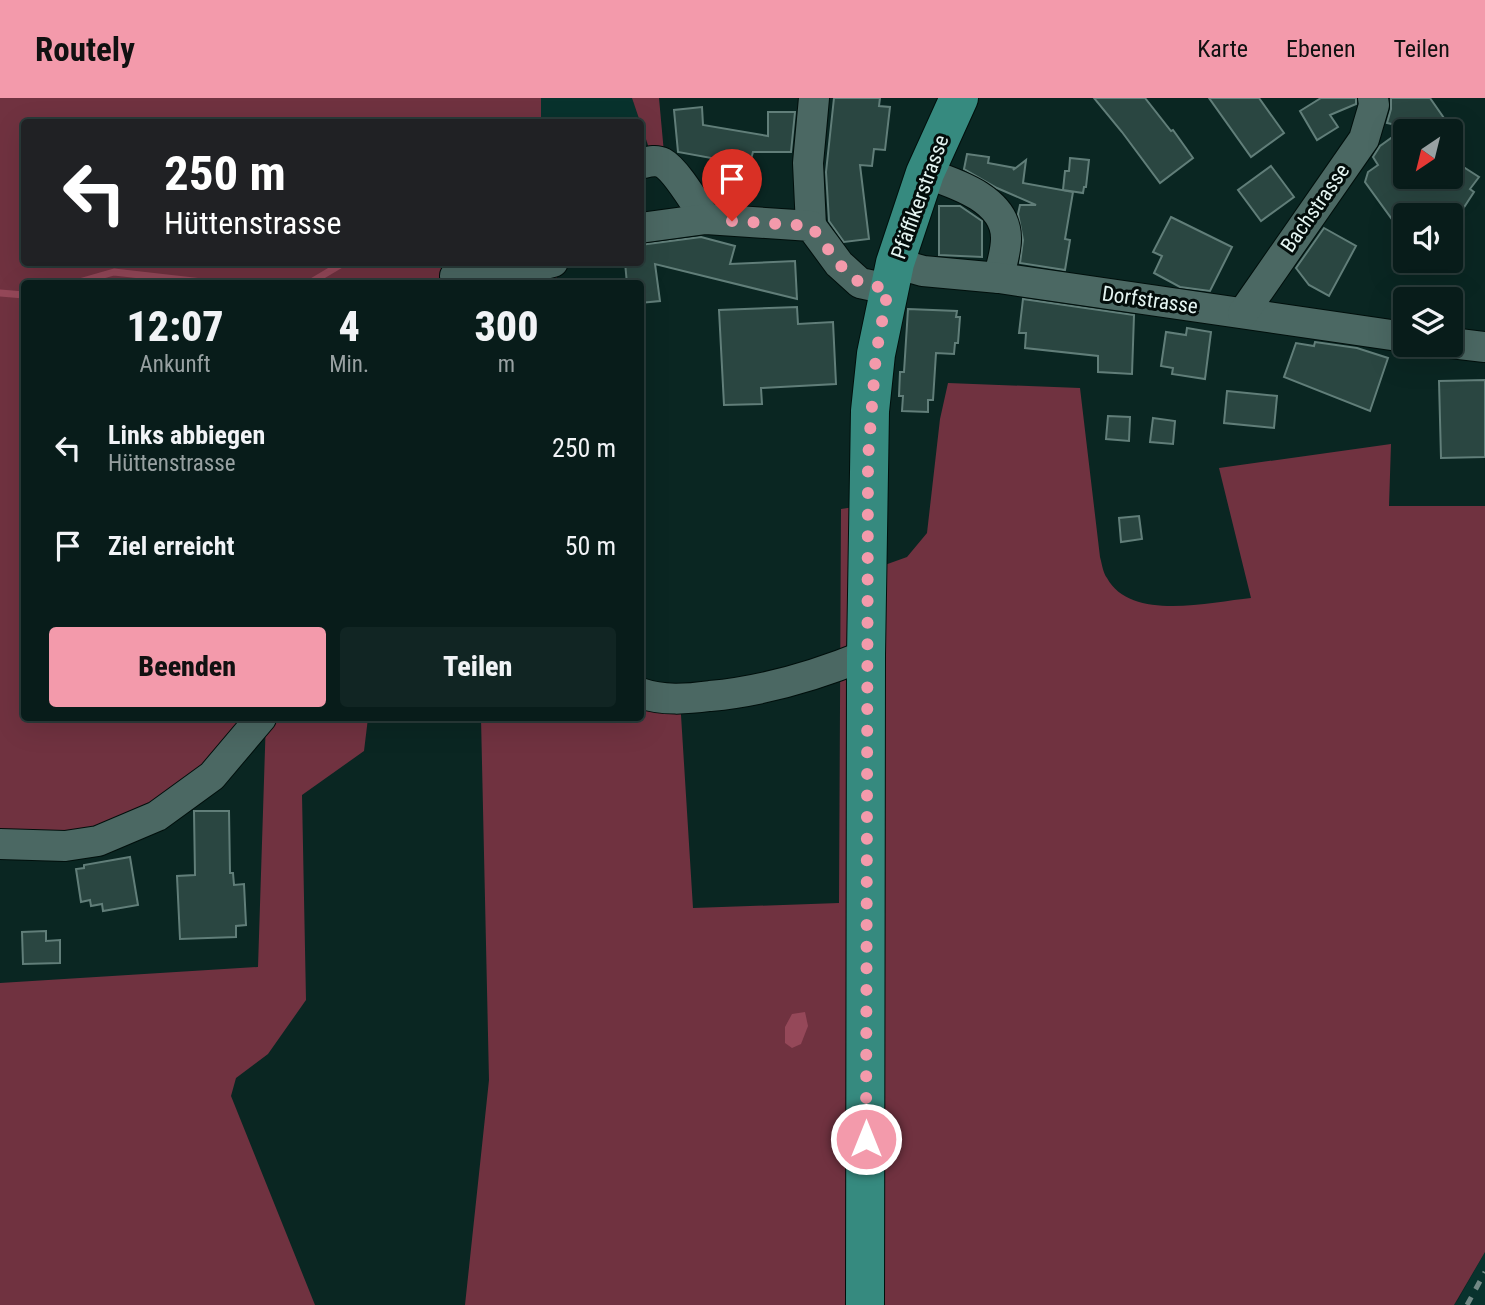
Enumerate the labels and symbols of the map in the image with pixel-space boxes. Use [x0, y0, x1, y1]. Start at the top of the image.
north arrow [1393, 119, 1463, 189]
street label: Pfäffikerstrasse [886, 132, 954, 262]
pin [702, 149, 762, 221]
street label: Bachstrasse [1276, 159, 1354, 257]
street label: Dorfstrasse [1101, 281, 1200, 319]
position arrow [829, 1102, 903, 1176]

